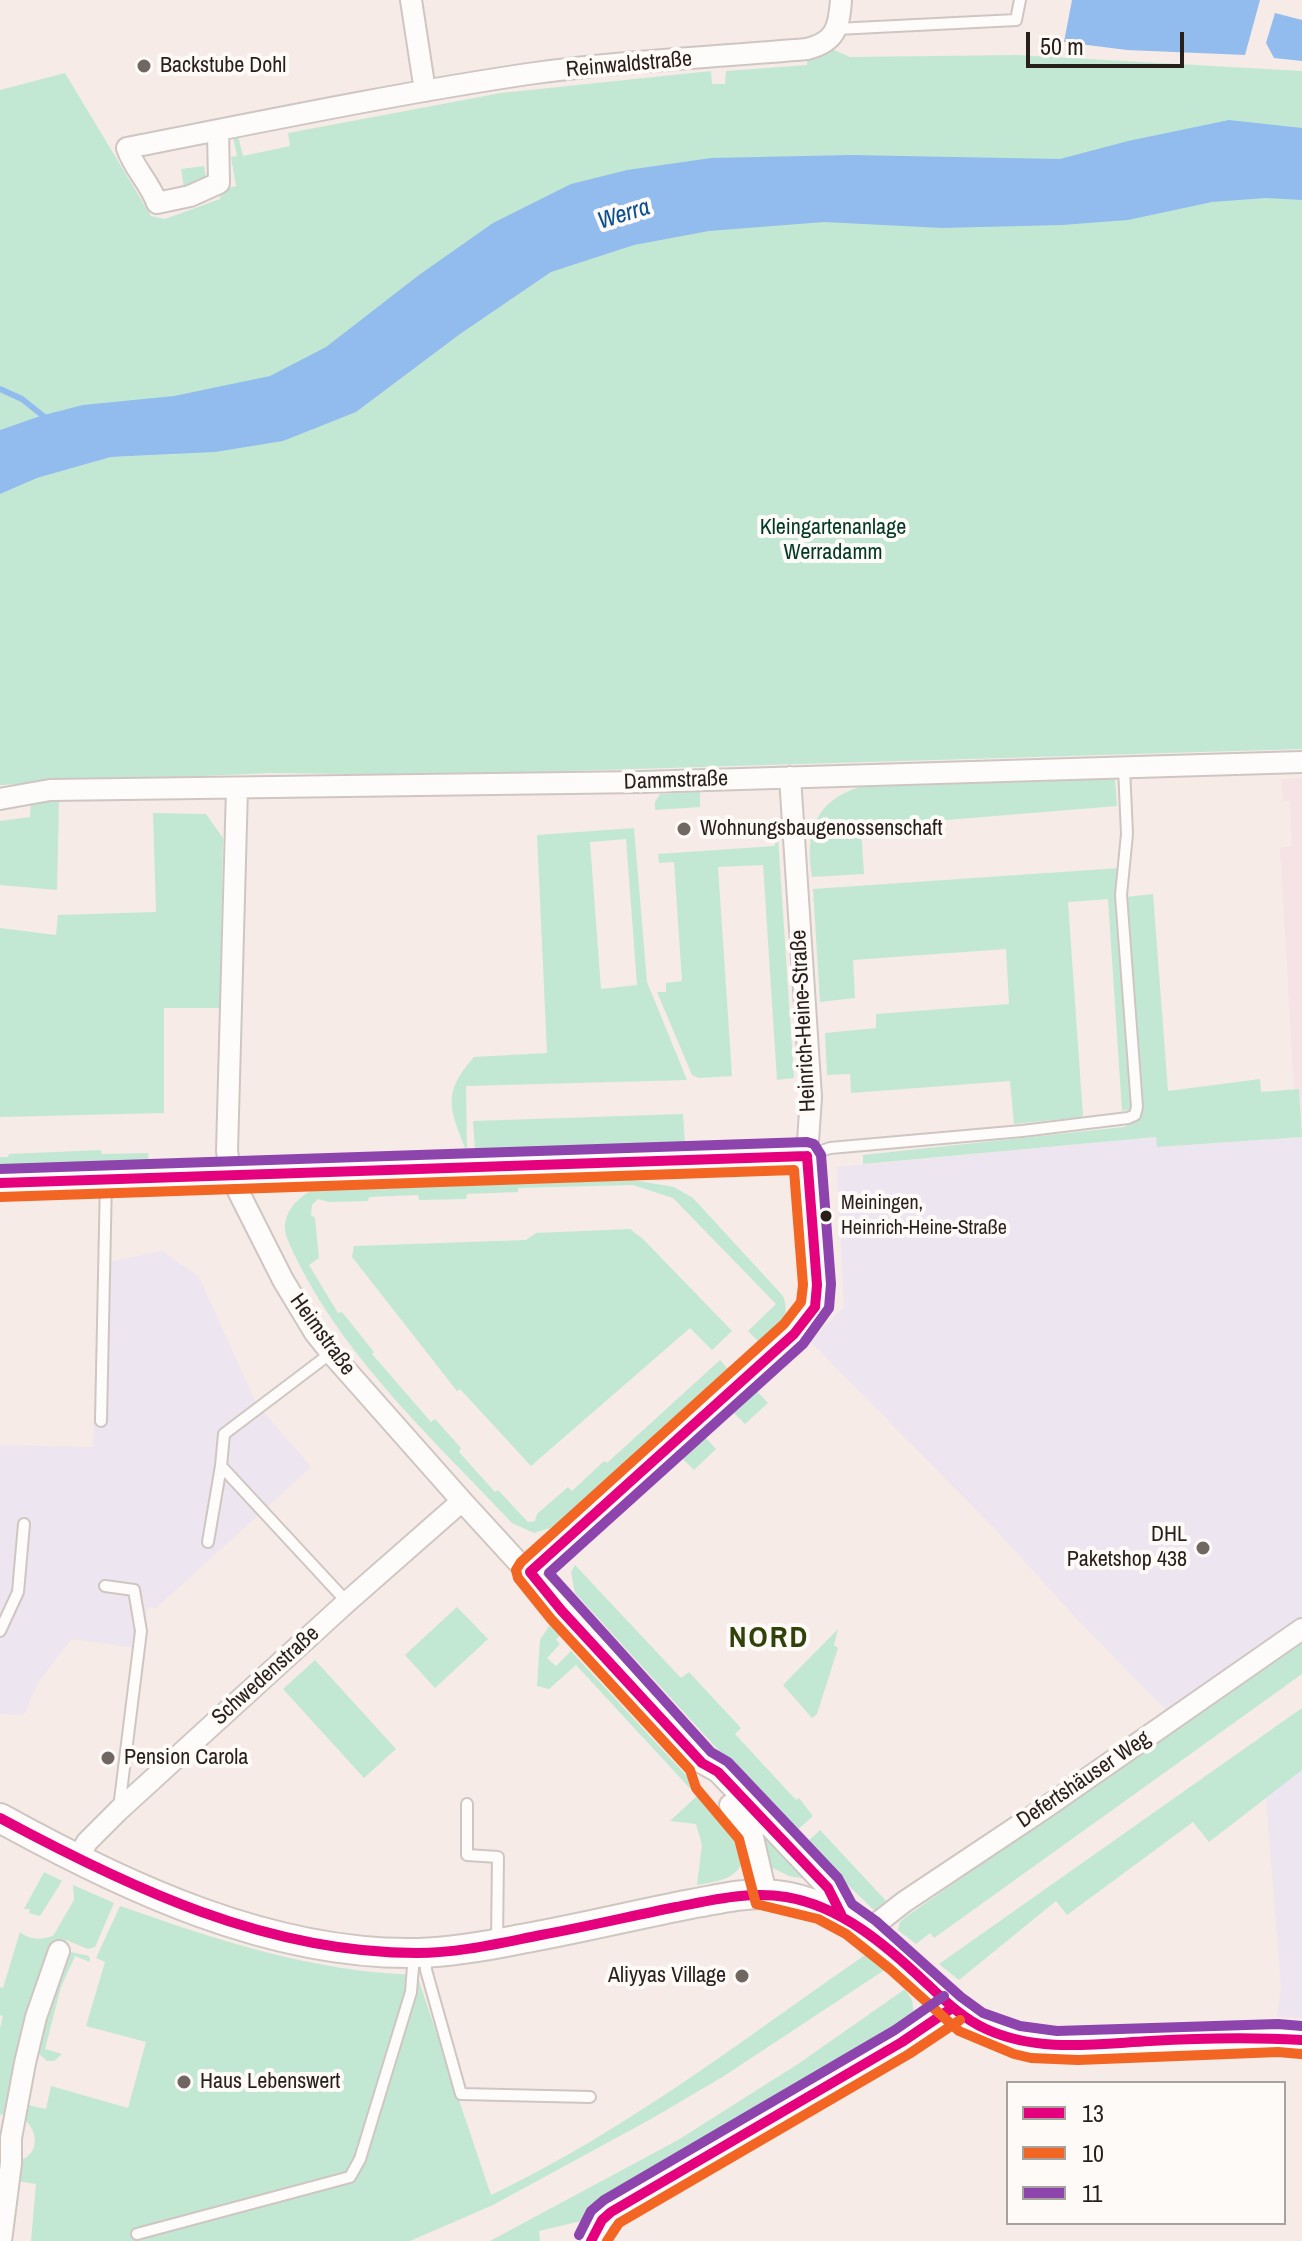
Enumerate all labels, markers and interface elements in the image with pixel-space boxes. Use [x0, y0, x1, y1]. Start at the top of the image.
scale bar [1030, 16, 1188, 66]
text: 50 m [1040, 30, 1084, 62]
street label: Reinwaldstraße [565, 46, 693, 84]
place label: Backstube Dohl [160, 53, 286, 79]
marker: Backstube Dohl [135, 57, 153, 75]
water label: Werra [594, 193, 654, 237]
park label: Kleingartenanlage Werradamm [760, 515, 906, 566]
street label: Dammstraße [623, 766, 729, 796]
place label: Wohnungsbaugenossenschaft [700, 816, 942, 842]
marker: Wohnungsbaugenossenschaft [675, 820, 693, 838]
street label: Heinrich-Heine-Straße [786, 929, 822, 1113]
place label: Meiningen, Heinrich-Heine-Straße [841, 1192, 1007, 1239]
marker: Meiningen, Heinrich-Heine-Straße [818, 1208, 834, 1224]
street label: Heimstraße [284, 1289, 360, 1381]
place label: DHL Paketshop 438 [1067, 1522, 1187, 1574]
marker: DHL Paketshop 438 [1194, 1539, 1212, 1557]
street label: Schwedenstraße [207, 1621, 325, 1731]
district label: NORD [729, 1621, 809, 1657]
street label: Defertshäuser Weg [1012, 1726, 1156, 1834]
place label: Pension Carola [124, 1745, 248, 1771]
marker: Pension Carola [99, 1749, 117, 1767]
place label: Aliyyas Village [608, 1963, 726, 1989]
marker: Aliyyas Village [733, 1967, 751, 1985]
place label: Haus Lebenswert [200, 2069, 340, 2095]
marker: Haus Lebenswert [175, 2073, 193, 2091]
legend [1006, 2081, 1286, 2225]
text: 13 [1082, 2097, 1104, 2129]
text: 10 [1082, 2137, 1104, 2169]
text: 11 [1082, 2177, 1102, 2209]

